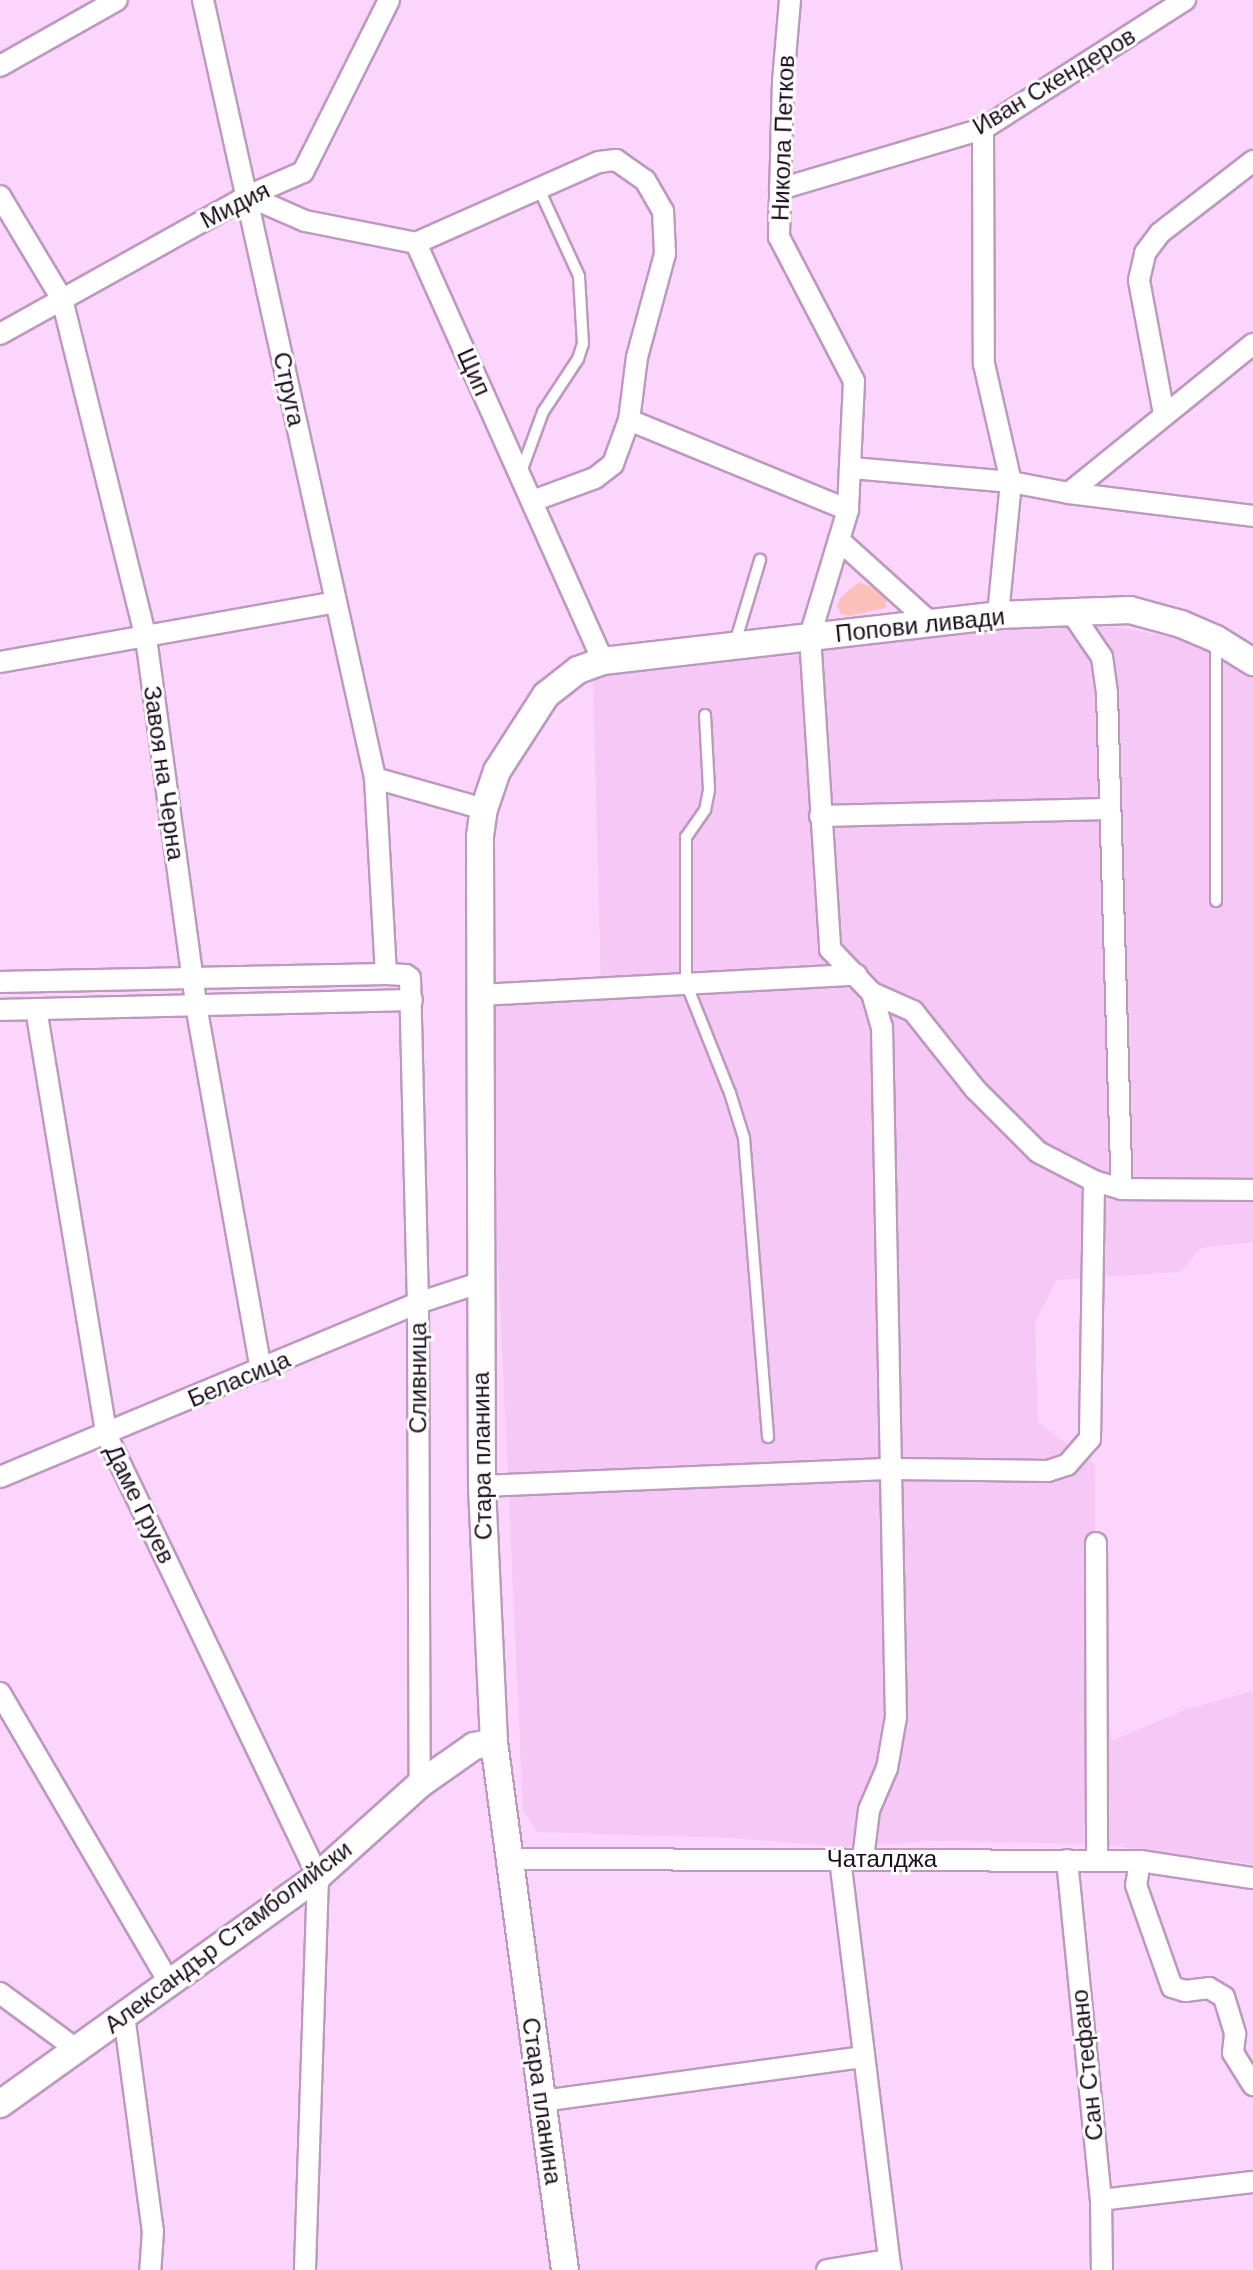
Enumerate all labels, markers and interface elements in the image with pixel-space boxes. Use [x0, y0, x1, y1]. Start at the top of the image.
street label: Иван Скендеров [968, 21, 1140, 141]
street label: Никола Петков [766, 55, 800, 221]
street label: Мидия [196, 175, 274, 235]
street label: Щип [451, 344, 497, 400]
street label: Струга [267, 349, 311, 429]
street label: Попови ливади [834, 602, 1006, 648]
street label: Завоя на Черна [137, 684, 191, 862]
street label: Сливница [404, 1322, 432, 1434]
street label: Беласица [184, 1345, 294, 1413]
street label: Стара планина [466, 1372, 498, 1540]
street label: Даме Груев [99, 1440, 181, 1568]
street label: Александър Стамболийски [99, 1835, 357, 2039]
street label: Чаталджа [827, 1845, 937, 1873]
street label: Сан Стефано [1065, 1988, 1109, 2142]
street label: Стара планина [516, 2016, 568, 2186]

